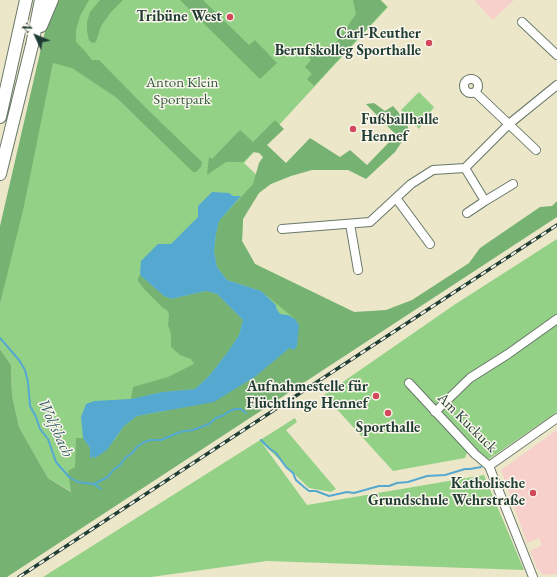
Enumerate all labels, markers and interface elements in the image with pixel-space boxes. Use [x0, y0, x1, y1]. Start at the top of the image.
place label: Tribüne West [136, 8, 222, 26]
marker: Tribüne West [225, 12, 235, 22]
north arrow [16, 16, 56, 56]
text: N [19, 20, 35, 36]
place label: Carl-Reuther Berufskolleg Sporthalle [275, 25, 421, 60]
marker: Carl-Reuther Berufskolleg Sporthalle [424, 38, 434, 48]
park label: Anton Klein Sportpark [146, 74, 218, 109]
place label: Fußballhalle Hennef [361, 111, 439, 146]
marker: Fußballhalle Hennef [348, 124, 358, 134]
place label: Aufnahmestelle für Flüchtlinge Hennef [246, 378, 368, 413]
street label: Am Kuckuck [433, 389, 501, 457]
marker: Aufnahmestelle für Flüchtlinge Hennef [371, 391, 381, 401]
water label: Wolfsbach [33, 396, 77, 460]
marker: Sporthalle [383, 408, 393, 418]
place label: Sporthalle [356, 419, 420, 437]
place label: Katholische Grundschule Wehrstraße [368, 475, 525, 510]
marker: Katholische Grundschule Wehrstraße [528, 488, 538, 498]

